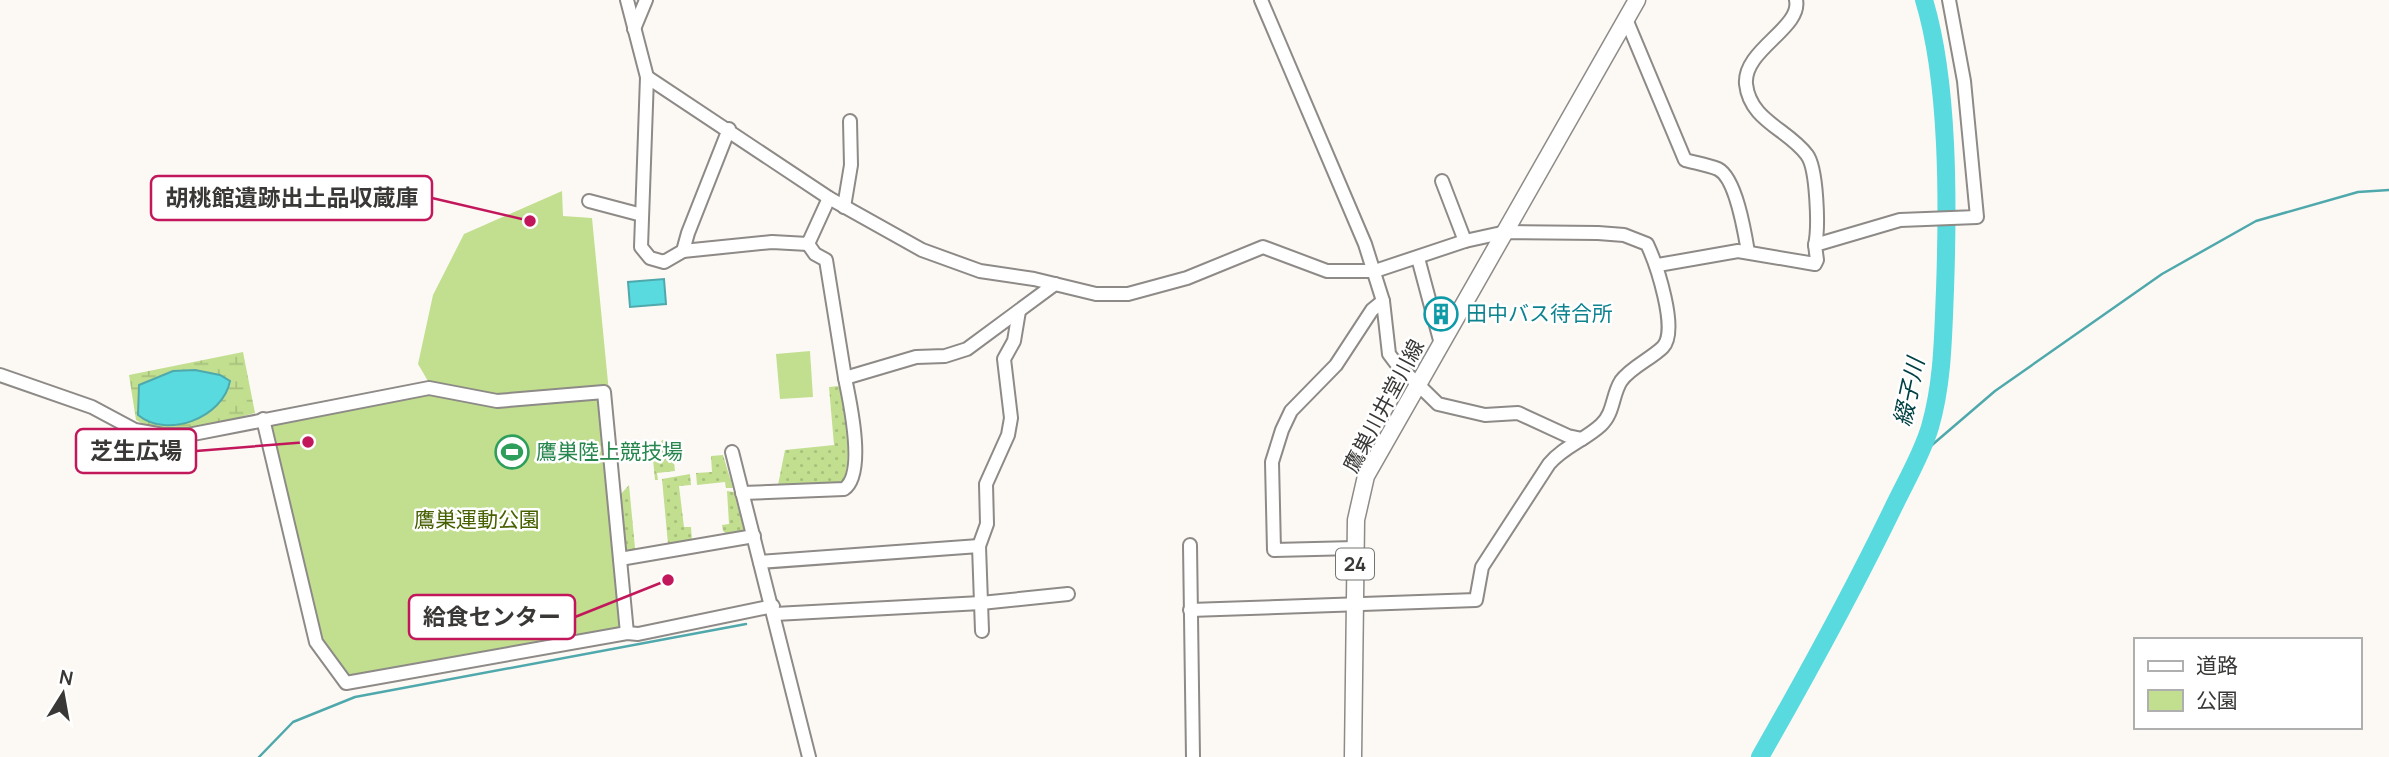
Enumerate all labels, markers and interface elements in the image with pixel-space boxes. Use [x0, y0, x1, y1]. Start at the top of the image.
callout: 胡桃館遺跡出土品収蔵庫 [151, 176, 432, 220]
text: 胡桃館遺跡出土品収蔵庫 [166, 181, 419, 213]
building icon: 田中バス待合所 [1422, 295, 1460, 333]
place label: 田中バス待合所 [1466, 299, 1613, 327]
street label: 鷹巣川井堂川線 [1336, 334, 1430, 477]
water label: 綴子川 [1885, 352, 1931, 429]
callout: 芝生広場 [76, 429, 196, 473]
sports icon: 鷹巣陸上競技場 [493, 433, 531, 471]
text: 芝生広場 [90, 434, 182, 466]
place label: 鷹巣陸上競技場 [536, 437, 683, 465]
park label: 鷹巣運動公園 [414, 505, 540, 533]
road number: 24 [1336, 548, 1374, 580]
callout: 給食センター [409, 595, 575, 639]
text: 給食センター [423, 600, 561, 632]
legend [2134, 638, 2361, 729]
text: 道路 [2196, 651, 2238, 679]
north arrow [28, 659, 98, 729]
text: N [57, 663, 75, 691]
text: 公園 [2196, 686, 2238, 714]

